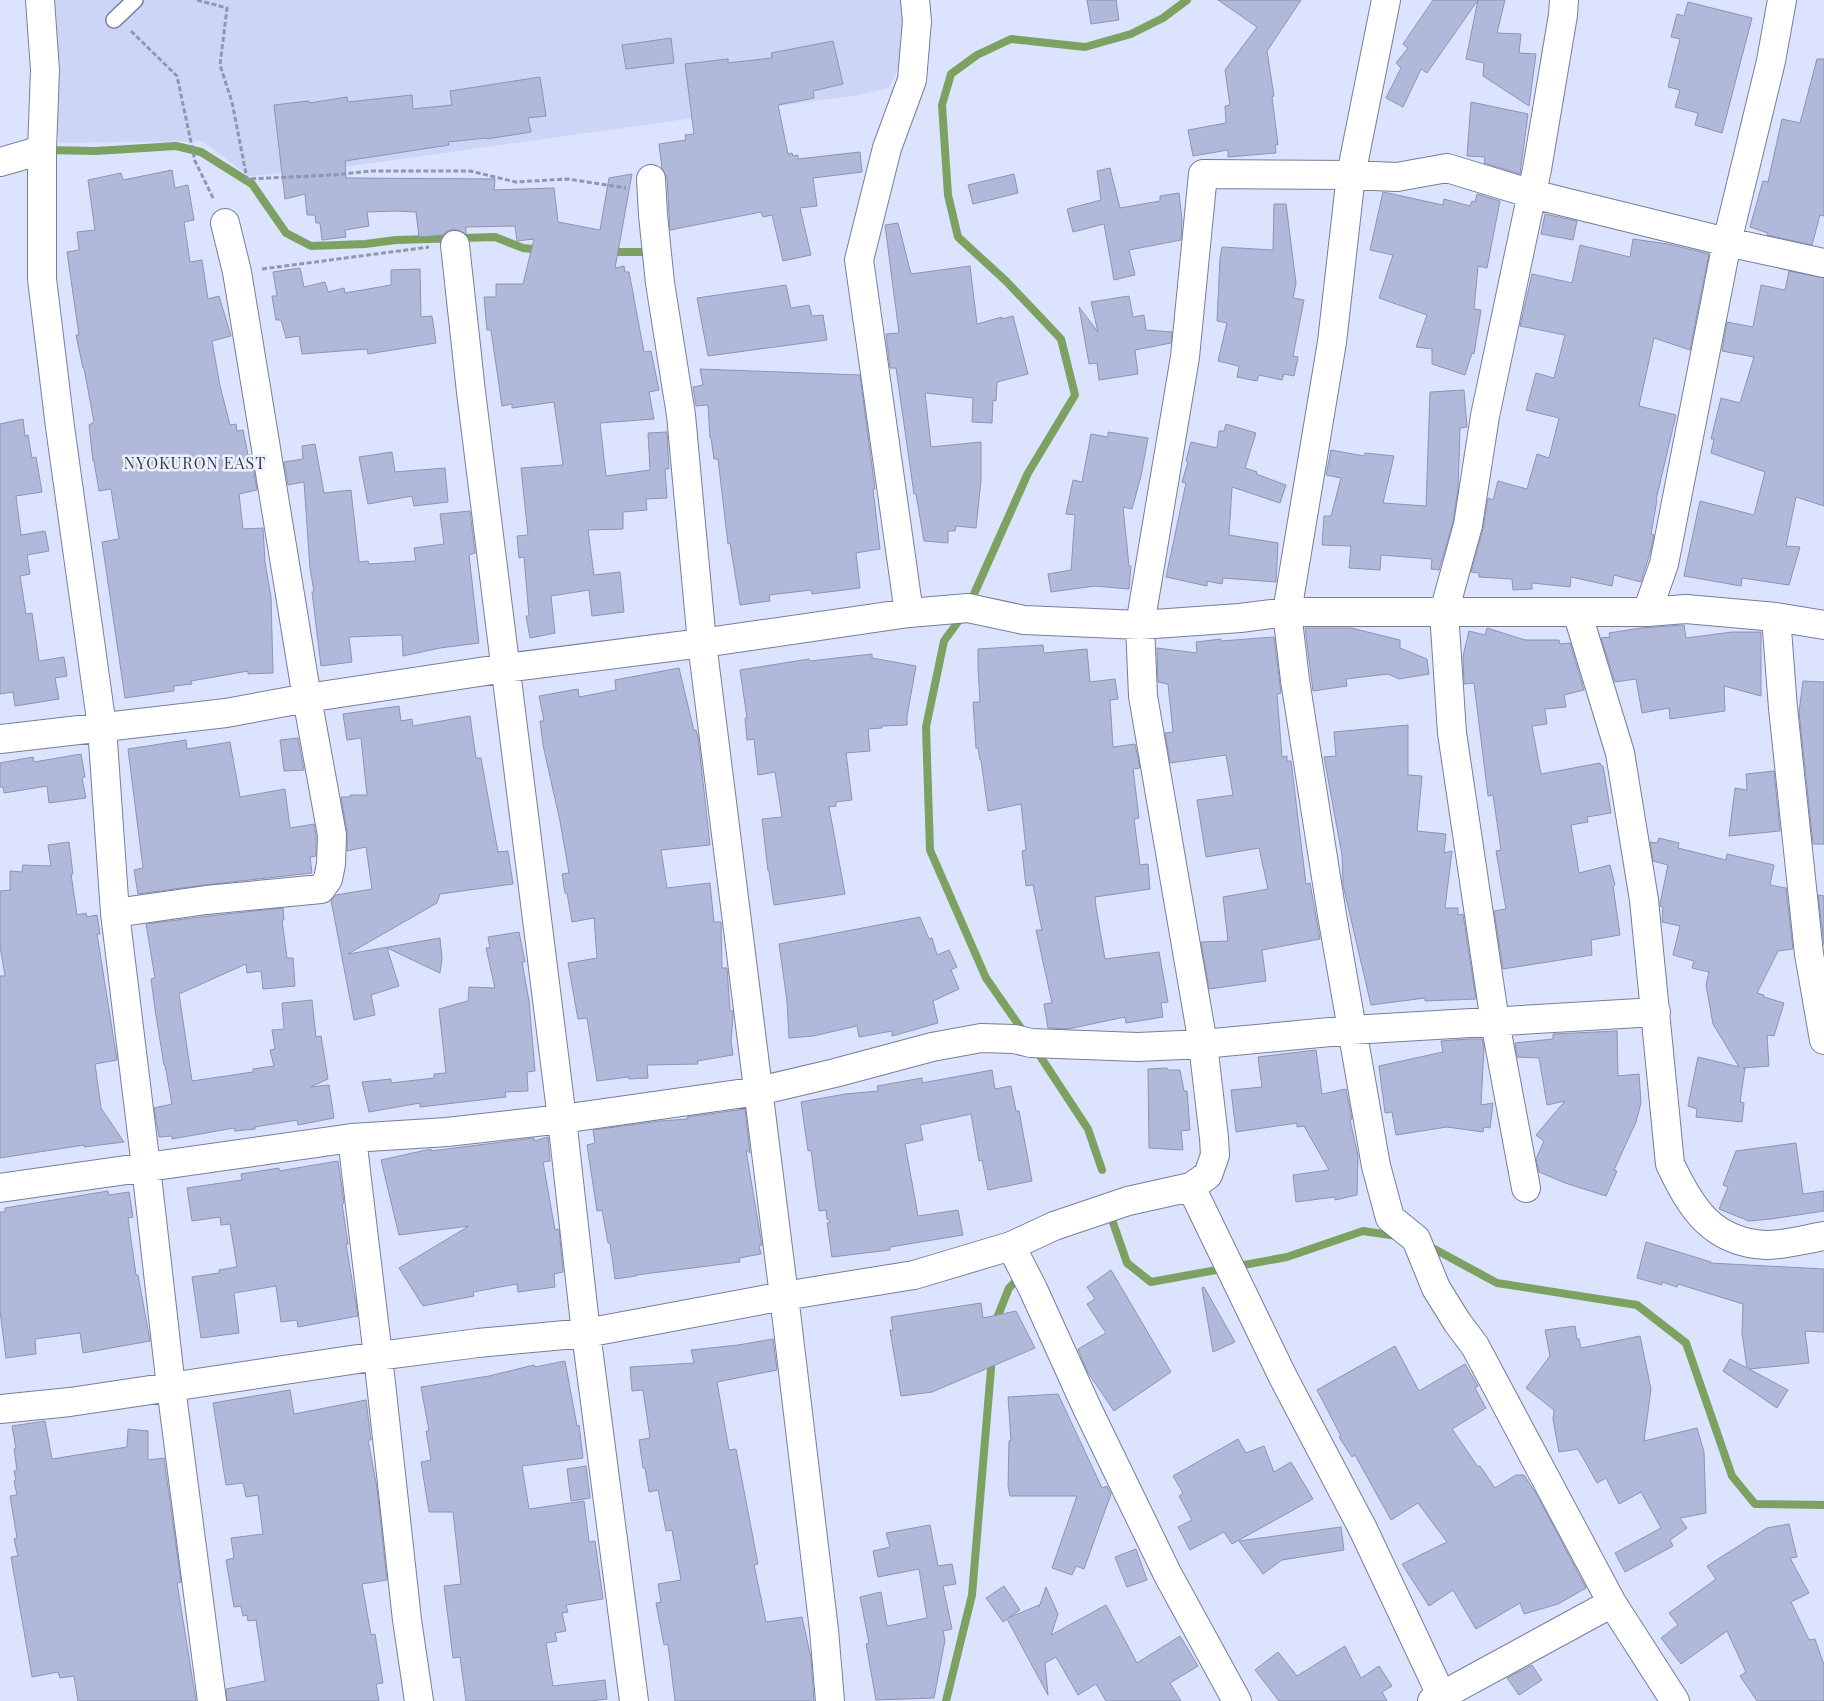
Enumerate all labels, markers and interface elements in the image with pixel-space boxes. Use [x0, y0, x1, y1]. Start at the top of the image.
district label: NYOKURON EAST [124, 452, 266, 473]

